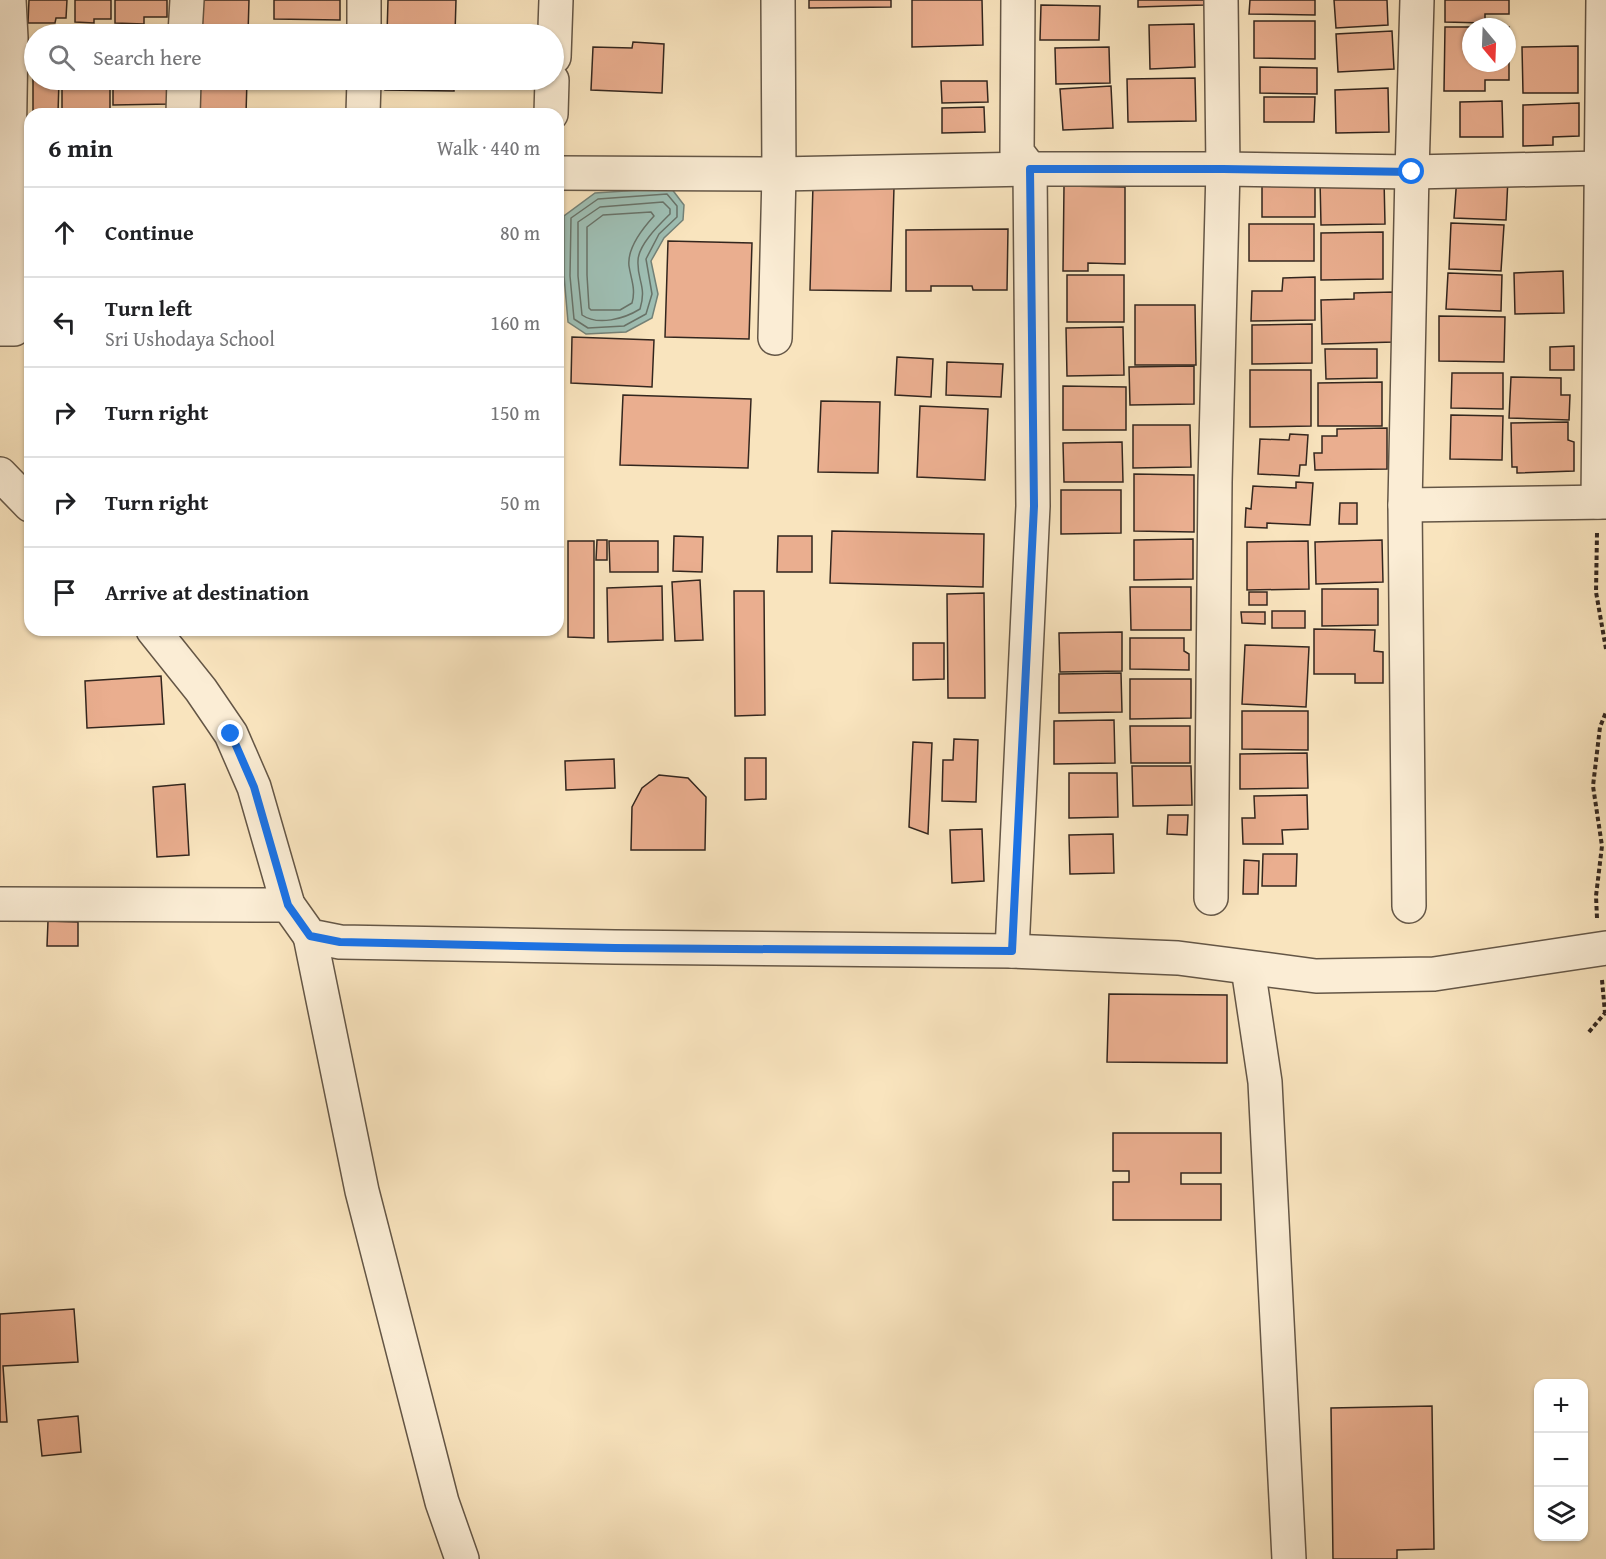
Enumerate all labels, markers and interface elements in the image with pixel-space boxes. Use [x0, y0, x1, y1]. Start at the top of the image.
north arrow [1462, 18, 1516, 72]
search box [24, 24, 564, 90]
icon: search [45, 41, 78, 74]
text: Search here [93, 41, 202, 73]
text: 6 min [48, 128, 113, 167]
text: Walk · 440 m [437, 133, 540, 162]
route start [1398, 158, 1424, 184]
icon: ahead [48, 216, 81, 249]
text: Continue [105, 216, 194, 248]
text: 80 m [500, 218, 540, 247]
text: Turn left [105, 292, 192, 324]
icon: left [48, 306, 81, 339]
text: 160 m [490, 308, 540, 337]
text: Sri Ushodaya School [105, 324, 275, 353]
icon: right [48, 396, 81, 429]
text: Turn right [105, 396, 208, 428]
text: 150 m [490, 398, 540, 427]
icon: right [48, 486, 81, 519]
text: Turn right [105, 486, 208, 518]
text: 50 m [500, 488, 540, 517]
icon: arrive [48, 576, 81, 609]
text: Arrive at destination [105, 576, 309, 608]
route end [217, 720, 243, 746]
map controls [1534, 1379, 1588, 1541]
button: + [1534, 1379, 1588, 1433]
button: − [1534, 1433, 1588, 1487]
button: layers [1534, 1487, 1588, 1541]

